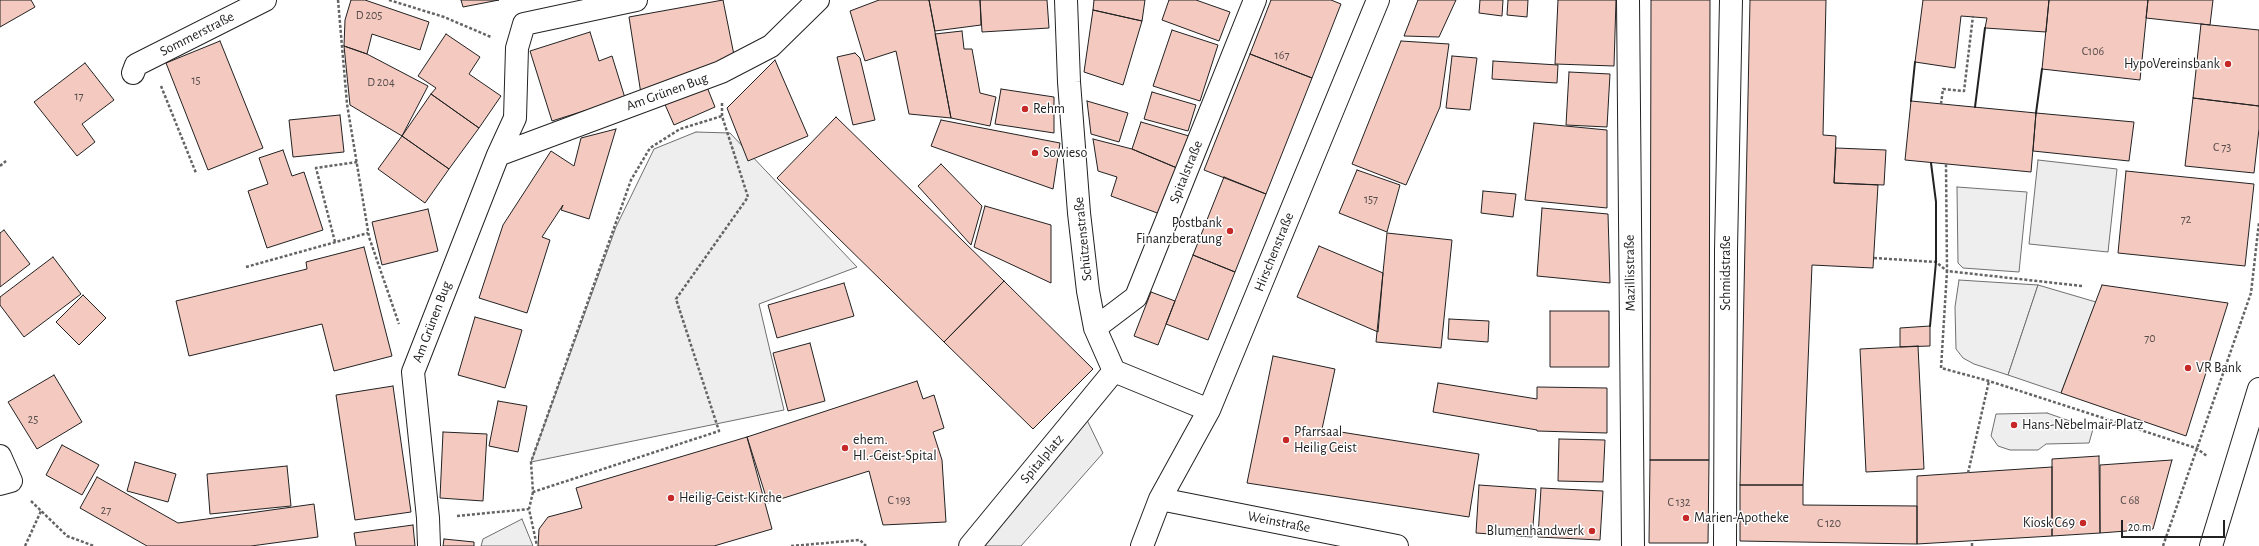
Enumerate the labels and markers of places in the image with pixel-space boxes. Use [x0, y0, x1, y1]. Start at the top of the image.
place label: HypoVereinsbank [2124, 56, 2220, 72]
marker: HypoVereinsbank [2223, 59, 2233, 69]
place label: Rehm [1033, 101, 1065, 117]
marker: Rehm [1020, 104, 1030, 114]
place label: Sowieso [1043, 145, 1087, 161]
marker: Sowieso [1030, 148, 1040, 158]
place label: Postbank Finanzberatung [1136, 215, 1222, 248]
marker: Postbank Finanzberatung [1225, 226, 1235, 236]
place label: VR Bank [2196, 360, 2241, 376]
marker: VR Bank [2183, 363, 2193, 373]
place label: Hans-Nebelmair-Platz [2022, 417, 2143, 433]
marker: Hans-Nebelmair-Platz [2009, 420, 2019, 430]
place label: Pfarrsaal Heilig Geist [1294, 424, 1357, 456]
place label: ehem. Hl.-Geist-Spital [853, 432, 937, 464]
marker: Pfarrsaal Heilig Geist [1281, 435, 1291, 445]
marker: ehem. Hl.-Geist-Spital [840, 443, 850, 453]
place label: Heilig-Geist-Kirche [679, 490, 782, 506]
marker: Heilig-Geist-Kirche [666, 493, 676, 503]
place label: Marien-Apotheke [1694, 510, 1789, 526]
marker: Marien-Apotheke [1681, 513, 1691, 523]
place label: Kiosk C69 [2023, 515, 2075, 531]
marker: Kiosk C69 [2078, 518, 2088, 528]
place label: Blumenhandwerk [1486, 523, 1584, 539]
marker: Blumenhandwerk [1587, 526, 1597, 536]

